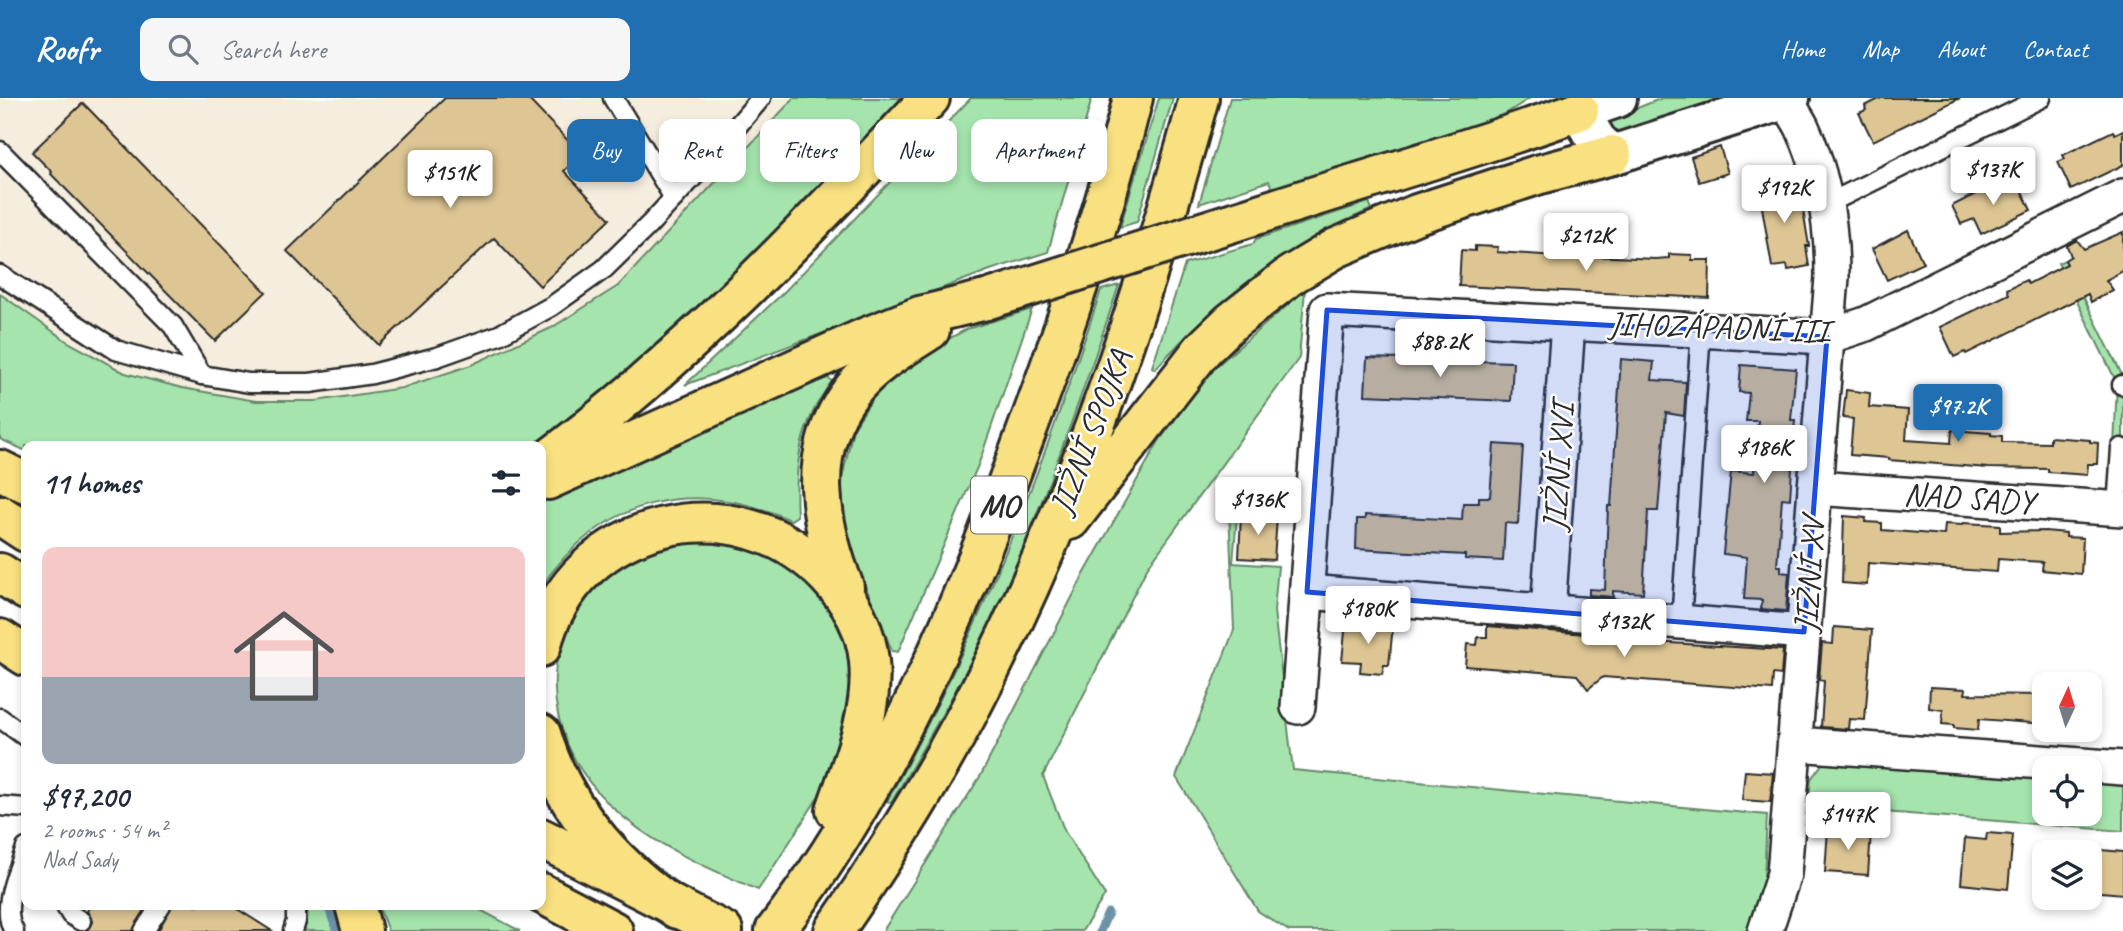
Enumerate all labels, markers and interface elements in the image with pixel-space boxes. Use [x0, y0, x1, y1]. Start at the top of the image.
search box [140, 18, 630, 81]
text: Roofr [35, 28, 98, 70]
icon: search [164, 30, 202, 68]
text: Search here [220, 33, 326, 66]
text: Home [1781, 34, 1824, 64]
text: Map [1862, 34, 1899, 64]
text: About [1937, 34, 1985, 64]
text: Contact [2023, 34, 2088, 64]
chip: Buy [567, 119, 645, 182]
chip: Rent [659, 119, 746, 182]
chip: Filters [760, 119, 860, 182]
chip: New [874, 119, 957, 182]
chip: Apartment [971, 119, 1107, 182]
pin: $137K [1944, 148, 2042, 207]
pin: $151K [401, 150, 499, 210]
text: $137K [1967, 155, 2020, 184]
text: $151K [424, 158, 476, 187]
pin: $192K [1735, 166, 1833, 225]
text: $192K [1758, 173, 1810, 202]
pin: $212K [1537, 214, 1635, 273]
text: $212K [1559, 221, 1613, 250]
street label: JIHOZÁPADNÍ III [1606, 302, 1837, 352]
pin: $88.2K [1383, 320, 1497, 379]
text: $88.2K [1411, 327, 1469, 356]
street label: JIŽNÍ SPOJKA [1039, 343, 1141, 522]
pin: $97.2K [1901, 384, 2015, 444]
text: $97.2K [1929, 392, 1987, 421]
street label: JIŽNÍ XVI [1532, 395, 1584, 534]
pin: $186K [1715, 426, 1813, 485]
text: $186K [1737, 433, 1791, 462]
text: 11 homes [42, 464, 140, 502]
icon: filters [487, 464, 525, 502]
street label: NAD SADY [1903, 473, 2041, 524]
road number: MO [971, 477, 1027, 534]
pin: $136K [1209, 478, 1307, 537]
text: $136K [1231, 485, 1285, 514]
street label: JIŽNÍ XV [1784, 510, 1834, 636]
pin: $180K [1319, 587, 1417, 646]
icon: home [221, 593, 347, 719]
text: $180K [1341, 594, 1395, 623]
pin: $132K [1575, 600, 1673, 659]
text: $132K [1597, 607, 1651, 636]
north arrow [2032, 672, 2102, 742]
map controls [2032, 672, 2102, 910]
button: locate [2032, 756, 2102, 826]
text: $97,200 [42, 778, 128, 816]
pin: $147K [1799, 792, 1897, 852]
text: $147K [1822, 800, 1875, 829]
text: 2 rooms · 54 m² [42, 816, 166, 845]
button: layers [2032, 840, 2102, 910]
text: Nad Sady [42, 845, 118, 874]

